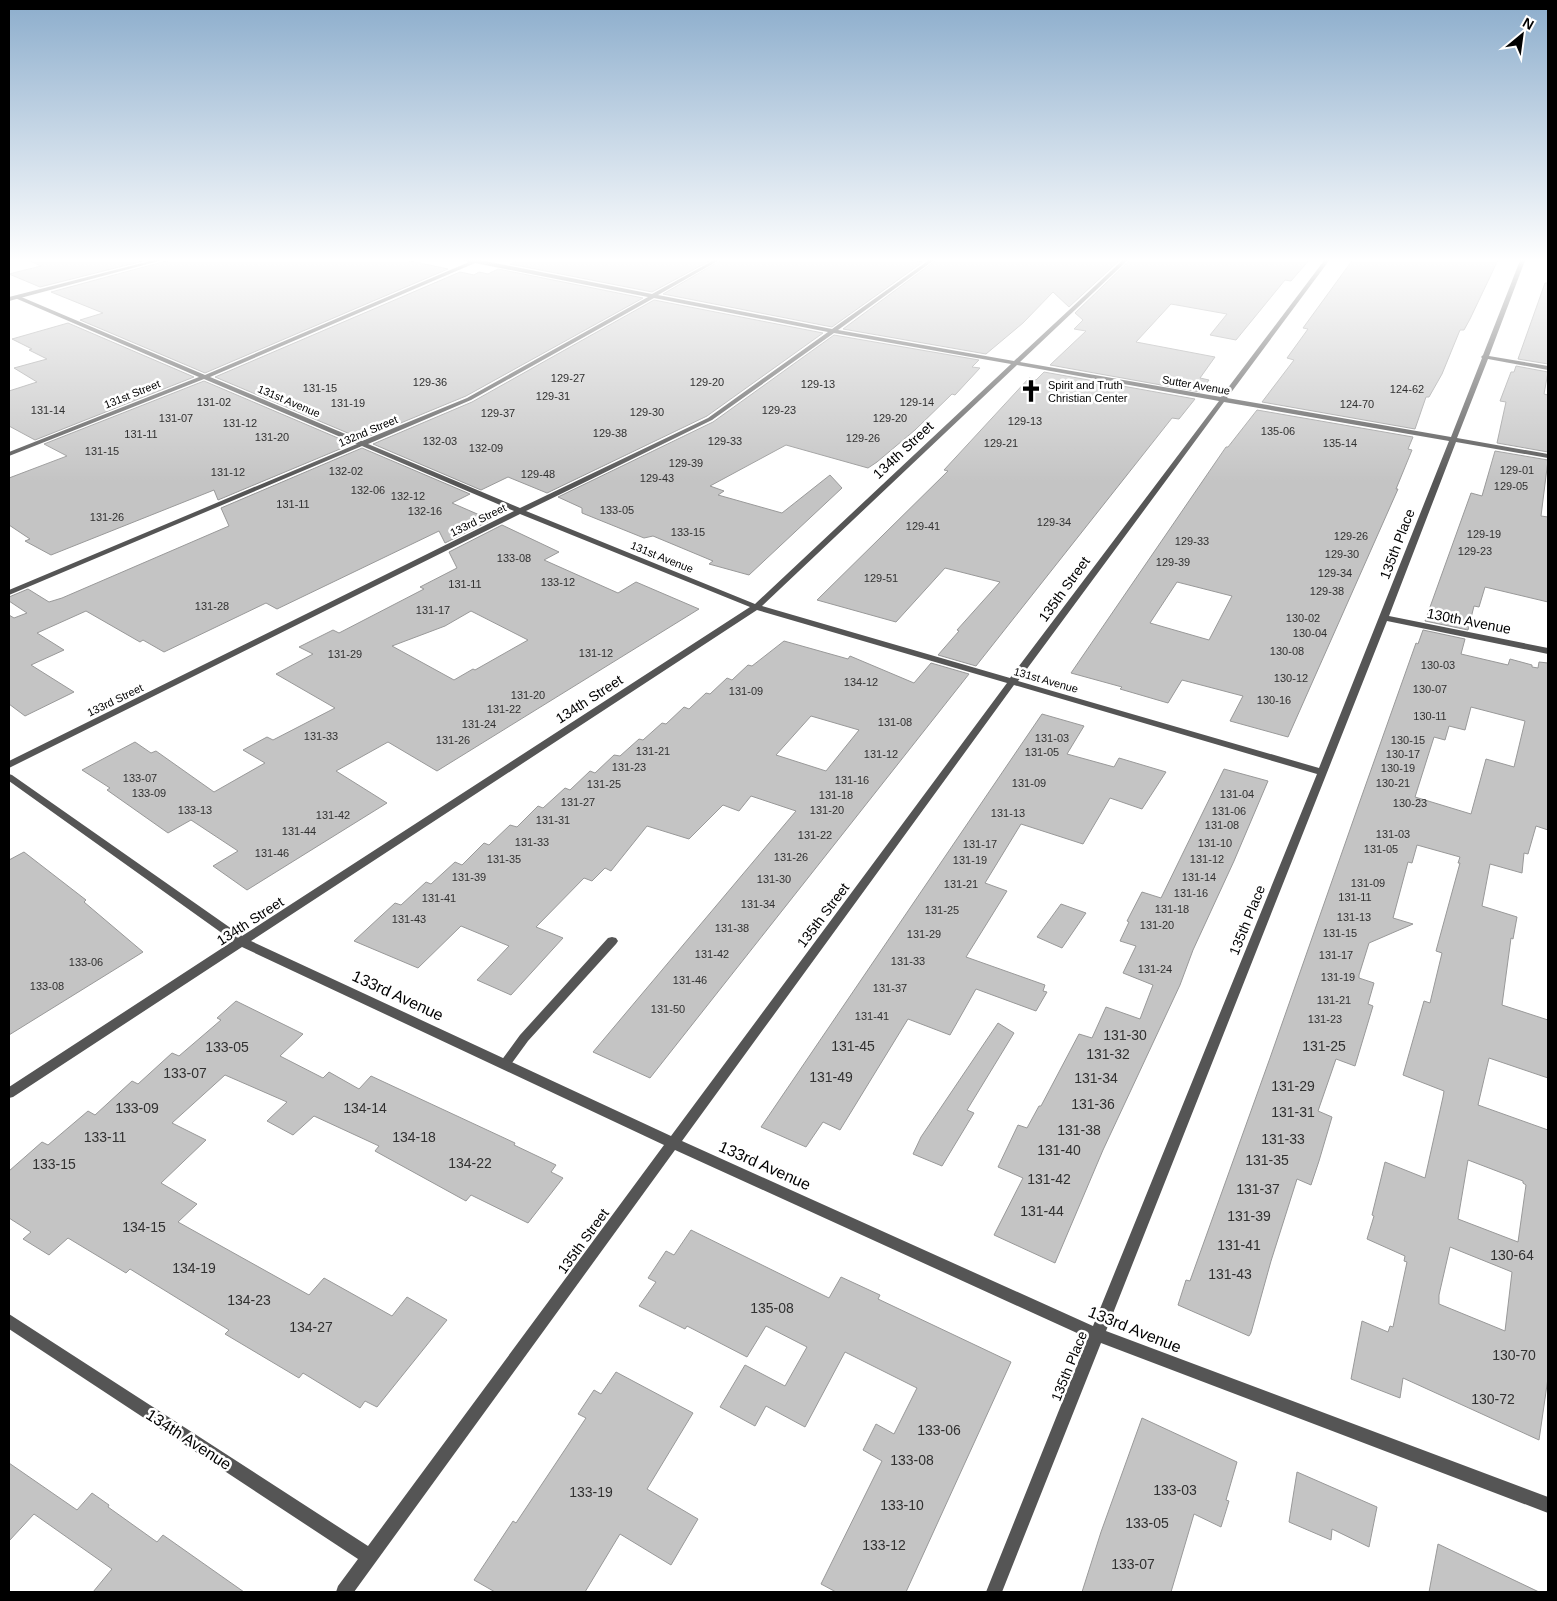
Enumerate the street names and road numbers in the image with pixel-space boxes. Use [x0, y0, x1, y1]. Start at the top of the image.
street label: Sutter Avenue [1161, 373, 1231, 397]
street label: 131st Street [102, 377, 162, 411]
street label: 131st Avenue [256, 382, 322, 420]
street label: 132nd Street [337, 413, 399, 449]
street label: 134th Street [870, 418, 936, 482]
street label: 133rd Street [448, 501, 508, 539]
street label: 135th Place [1376, 506, 1418, 581]
street label: 131st Avenue [629, 539, 695, 575]
street label: 135th Street [1035, 553, 1093, 625]
street label: 130th Avenue [1426, 605, 1513, 637]
street label: 131st Avenue [1012, 665, 1080, 695]
street label: 134th Street [553, 671, 625, 726]
street label: 133rd Street [85, 681, 145, 719]
street label: 135th Street [794, 880, 852, 950]
street label: 135th Place [1226, 883, 1268, 957]
street label: 134th Street [214, 893, 286, 948]
street label: 133rd Avenue [350, 967, 446, 1024]
street label: 133rd Avenue [716, 1138, 813, 1193]
street label: 135th Street [554, 1205, 612, 1277]
street label: 133rd Avenue [1086, 1303, 1184, 1356]
street label: 135th Place [1048, 1329, 1090, 1403]
street label: 134th Avenue [143, 1406, 234, 1473]

